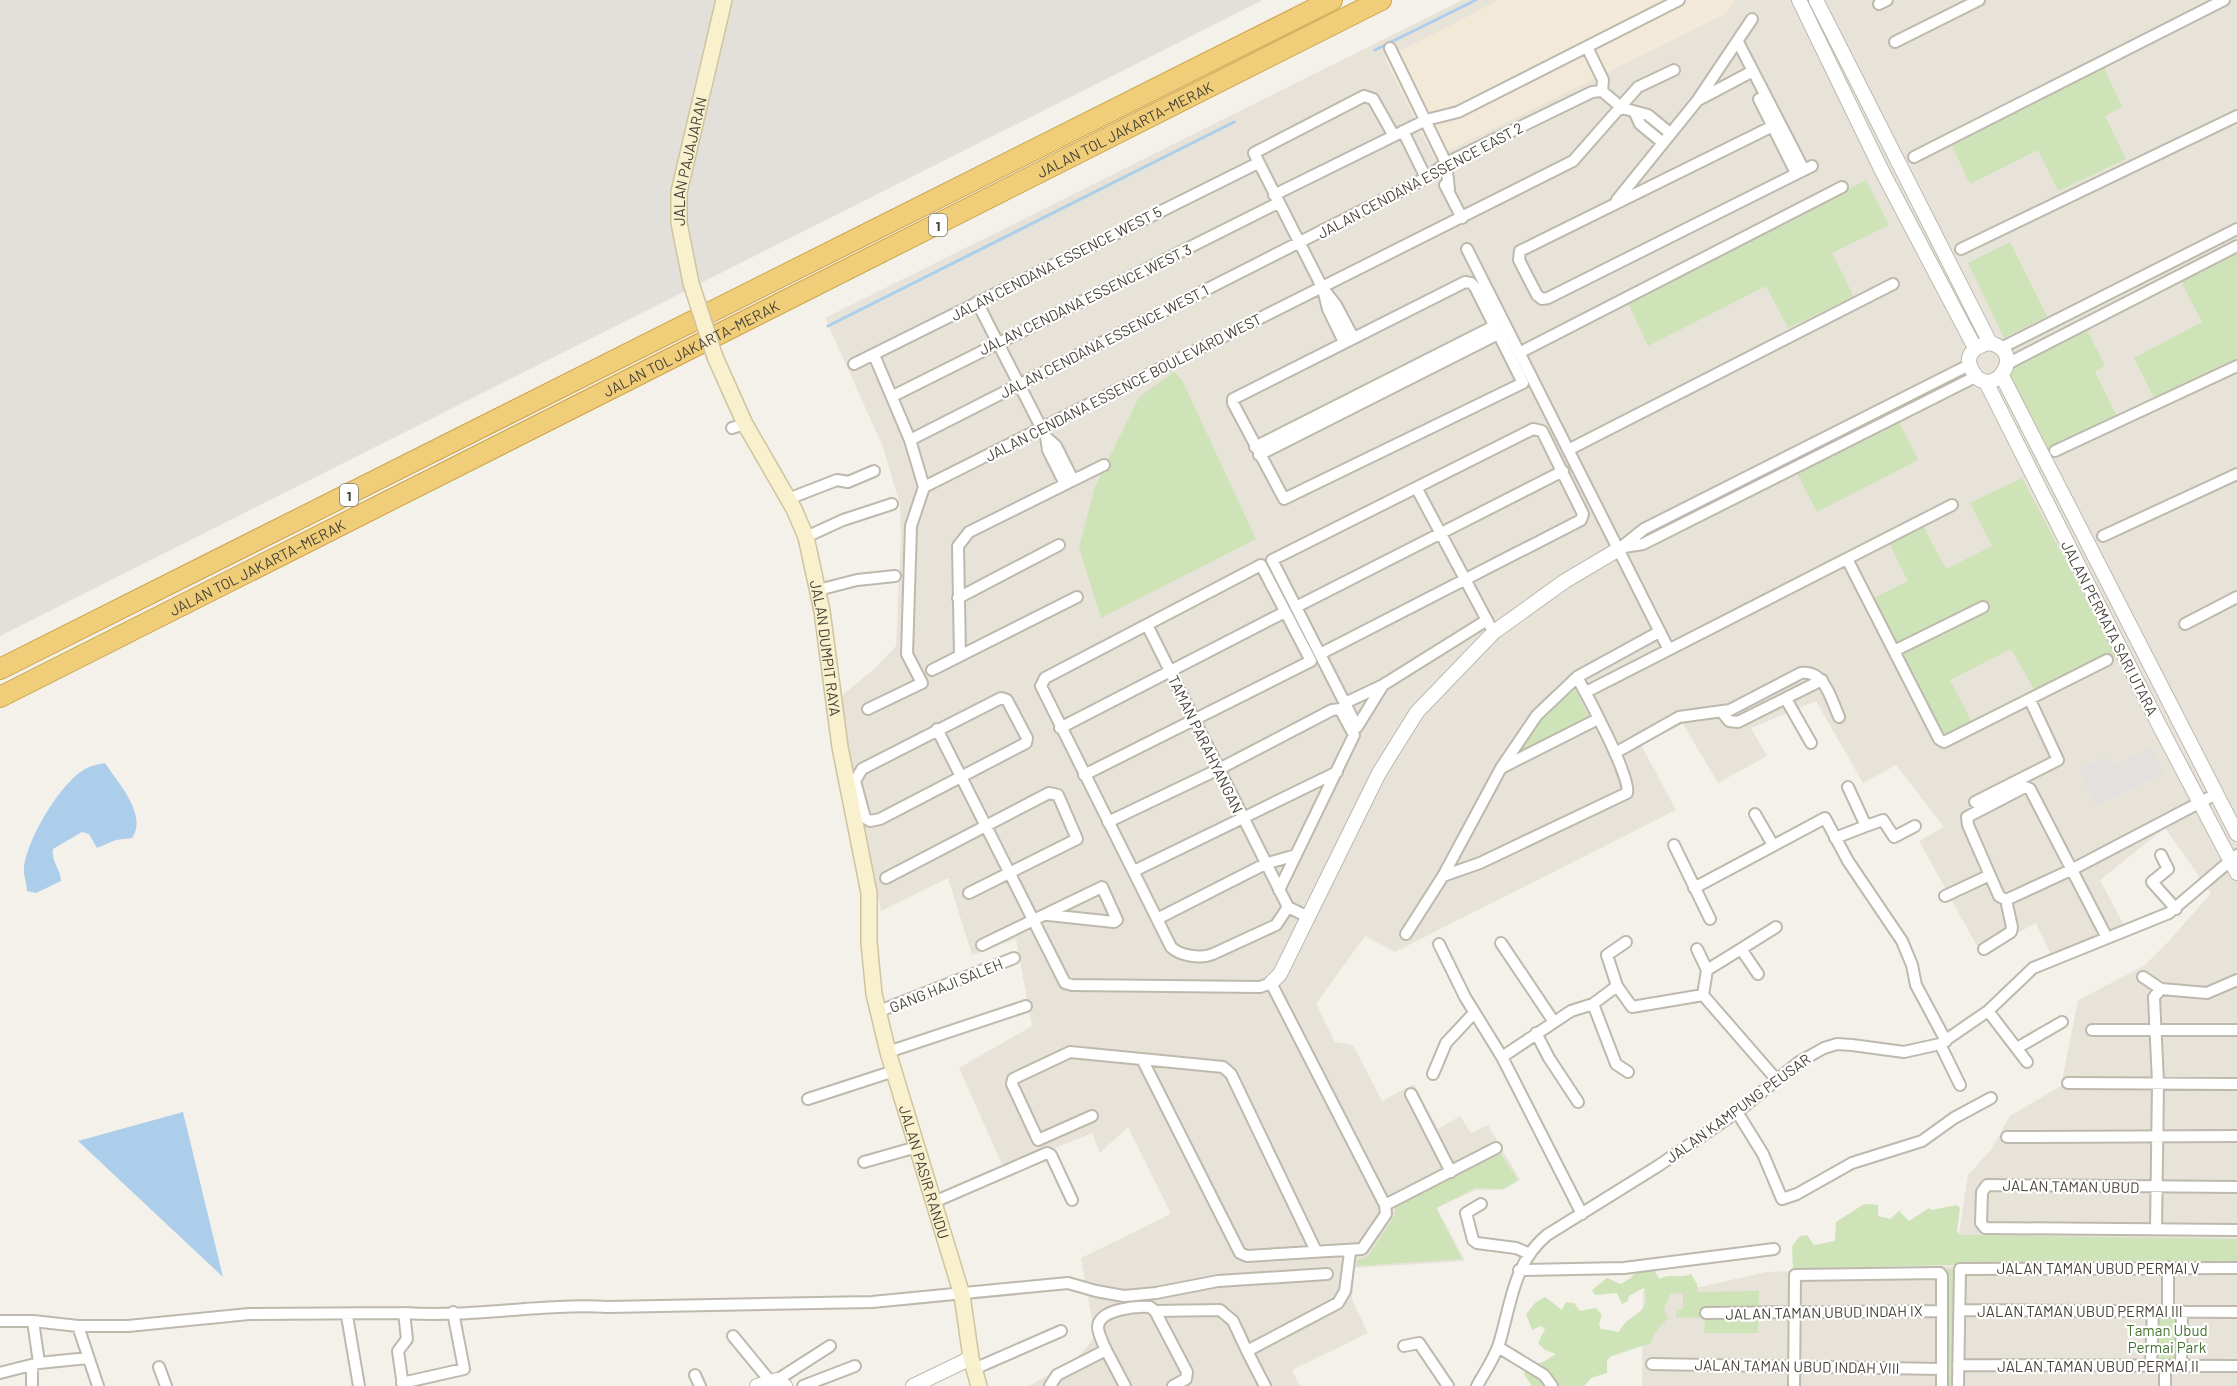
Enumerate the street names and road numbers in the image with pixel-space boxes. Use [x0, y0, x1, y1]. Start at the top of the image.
street label: JALAN TOL JAKARTA–MERAK [1034, 77, 1216, 181]
street label: JALAN PAJAJARAN [670, 95, 710, 226]
street label: JALAN CENDANA ESSENCE EAST 2 [1314, 118, 1526, 242]
street label: JALAN CENDANA ESSENCE WEST 5 [948, 202, 1164, 324]
road number: 1 [929, 214, 947, 236]
street label: JALAN CENDANA ESSENCE WEST 3 [976, 240, 1194, 358]
street label: JALAN CENDANA ESSENCE WEST 1 [997, 280, 1211, 402]
street label: JALAN TOL JAKARTA–MERAK [600, 296, 782, 400]
street label: JALAN CENDANA ESSENCE BOULEVARD WEST [982, 309, 1264, 465]
road number: 1 [340, 484, 358, 506]
street label: JALAN TOL JAKARTA–MERAK [166, 515, 348, 619]
street label: JALAN PERMATA SARI UTARA [2058, 537, 2162, 719]
street label: JALAN DUMPIT RAYA [807, 578, 845, 717]
street label: TAMAN PARAHYANGAN [1165, 672, 1247, 816]
street label: GANG HAJI SALEH [887, 954, 1005, 1016]
street label: JALAN KAMPUNG PEUSAR [1662, 1050, 1814, 1166]
street label: JALAN PASIR RANDU [896, 1103, 953, 1241]
street label: JALAN TAMAN UBUD [2002, 1176, 2140, 1196]
street label: JALAN TAMAN UBUD PERMAI V [1997, 1259, 2199, 1277]
street label: JALAN TAMAN UBUD INDAH IX [1725, 1301, 1923, 1323]
street label: JALAN TAMAN UBUD PERMAI III [1977, 1302, 2183, 1320]
street label: JALAN TAMAN UBUD INDAH VIII [1694, 1355, 1900, 1377]
street label: JALAN TAMAN UBUD PERMAI II [1997, 1357, 2199, 1375]

